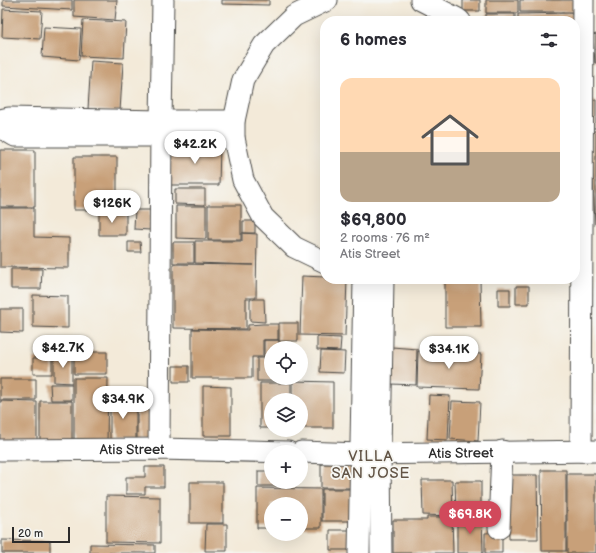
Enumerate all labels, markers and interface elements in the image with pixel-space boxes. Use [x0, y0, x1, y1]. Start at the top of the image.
icon: filters [538, 29, 560, 51]
text: 6 homes [340, 30, 407, 50]
icon: home [414, 104, 486, 176]
pin: $42.2K [162, 131, 228, 165]
text: $42.2K [173, 136, 217, 152]
pin: $126K [84, 190, 140, 224]
text: $126K [93, 195, 131, 211]
text: $69,800 [340, 210, 407, 230]
text: 2 rooms · 76 m² [340, 230, 430, 246]
text: Atis Street [340, 246, 400, 262]
pin: $42.7K [30, 335, 96, 369]
pin: $34.1K [416, 336, 482, 370]
text: $42.7K [42, 340, 84, 356]
map controls [264, 341, 308, 541]
button: locate [264, 341, 308, 385]
text: $34.1K [429, 341, 470, 357]
pin: $34.9K [90, 386, 156, 420]
text: $34.9K [101, 391, 145, 407]
button: layers [264, 393, 308, 437]
street label: Atis Street [99, 440, 165, 458]
street label: Atis Street [428, 444, 494, 462]
button: + [264, 445, 308, 489]
district label: VILLA SAN JOSE [331, 447, 411, 483]
button: − [264, 497, 308, 541]
pin: $69.8K [437, 501, 503, 535]
text: $69.8K [448, 506, 492, 522]
scale bar [12, 525, 70, 544]
text: 20 m [18, 527, 43, 540]

